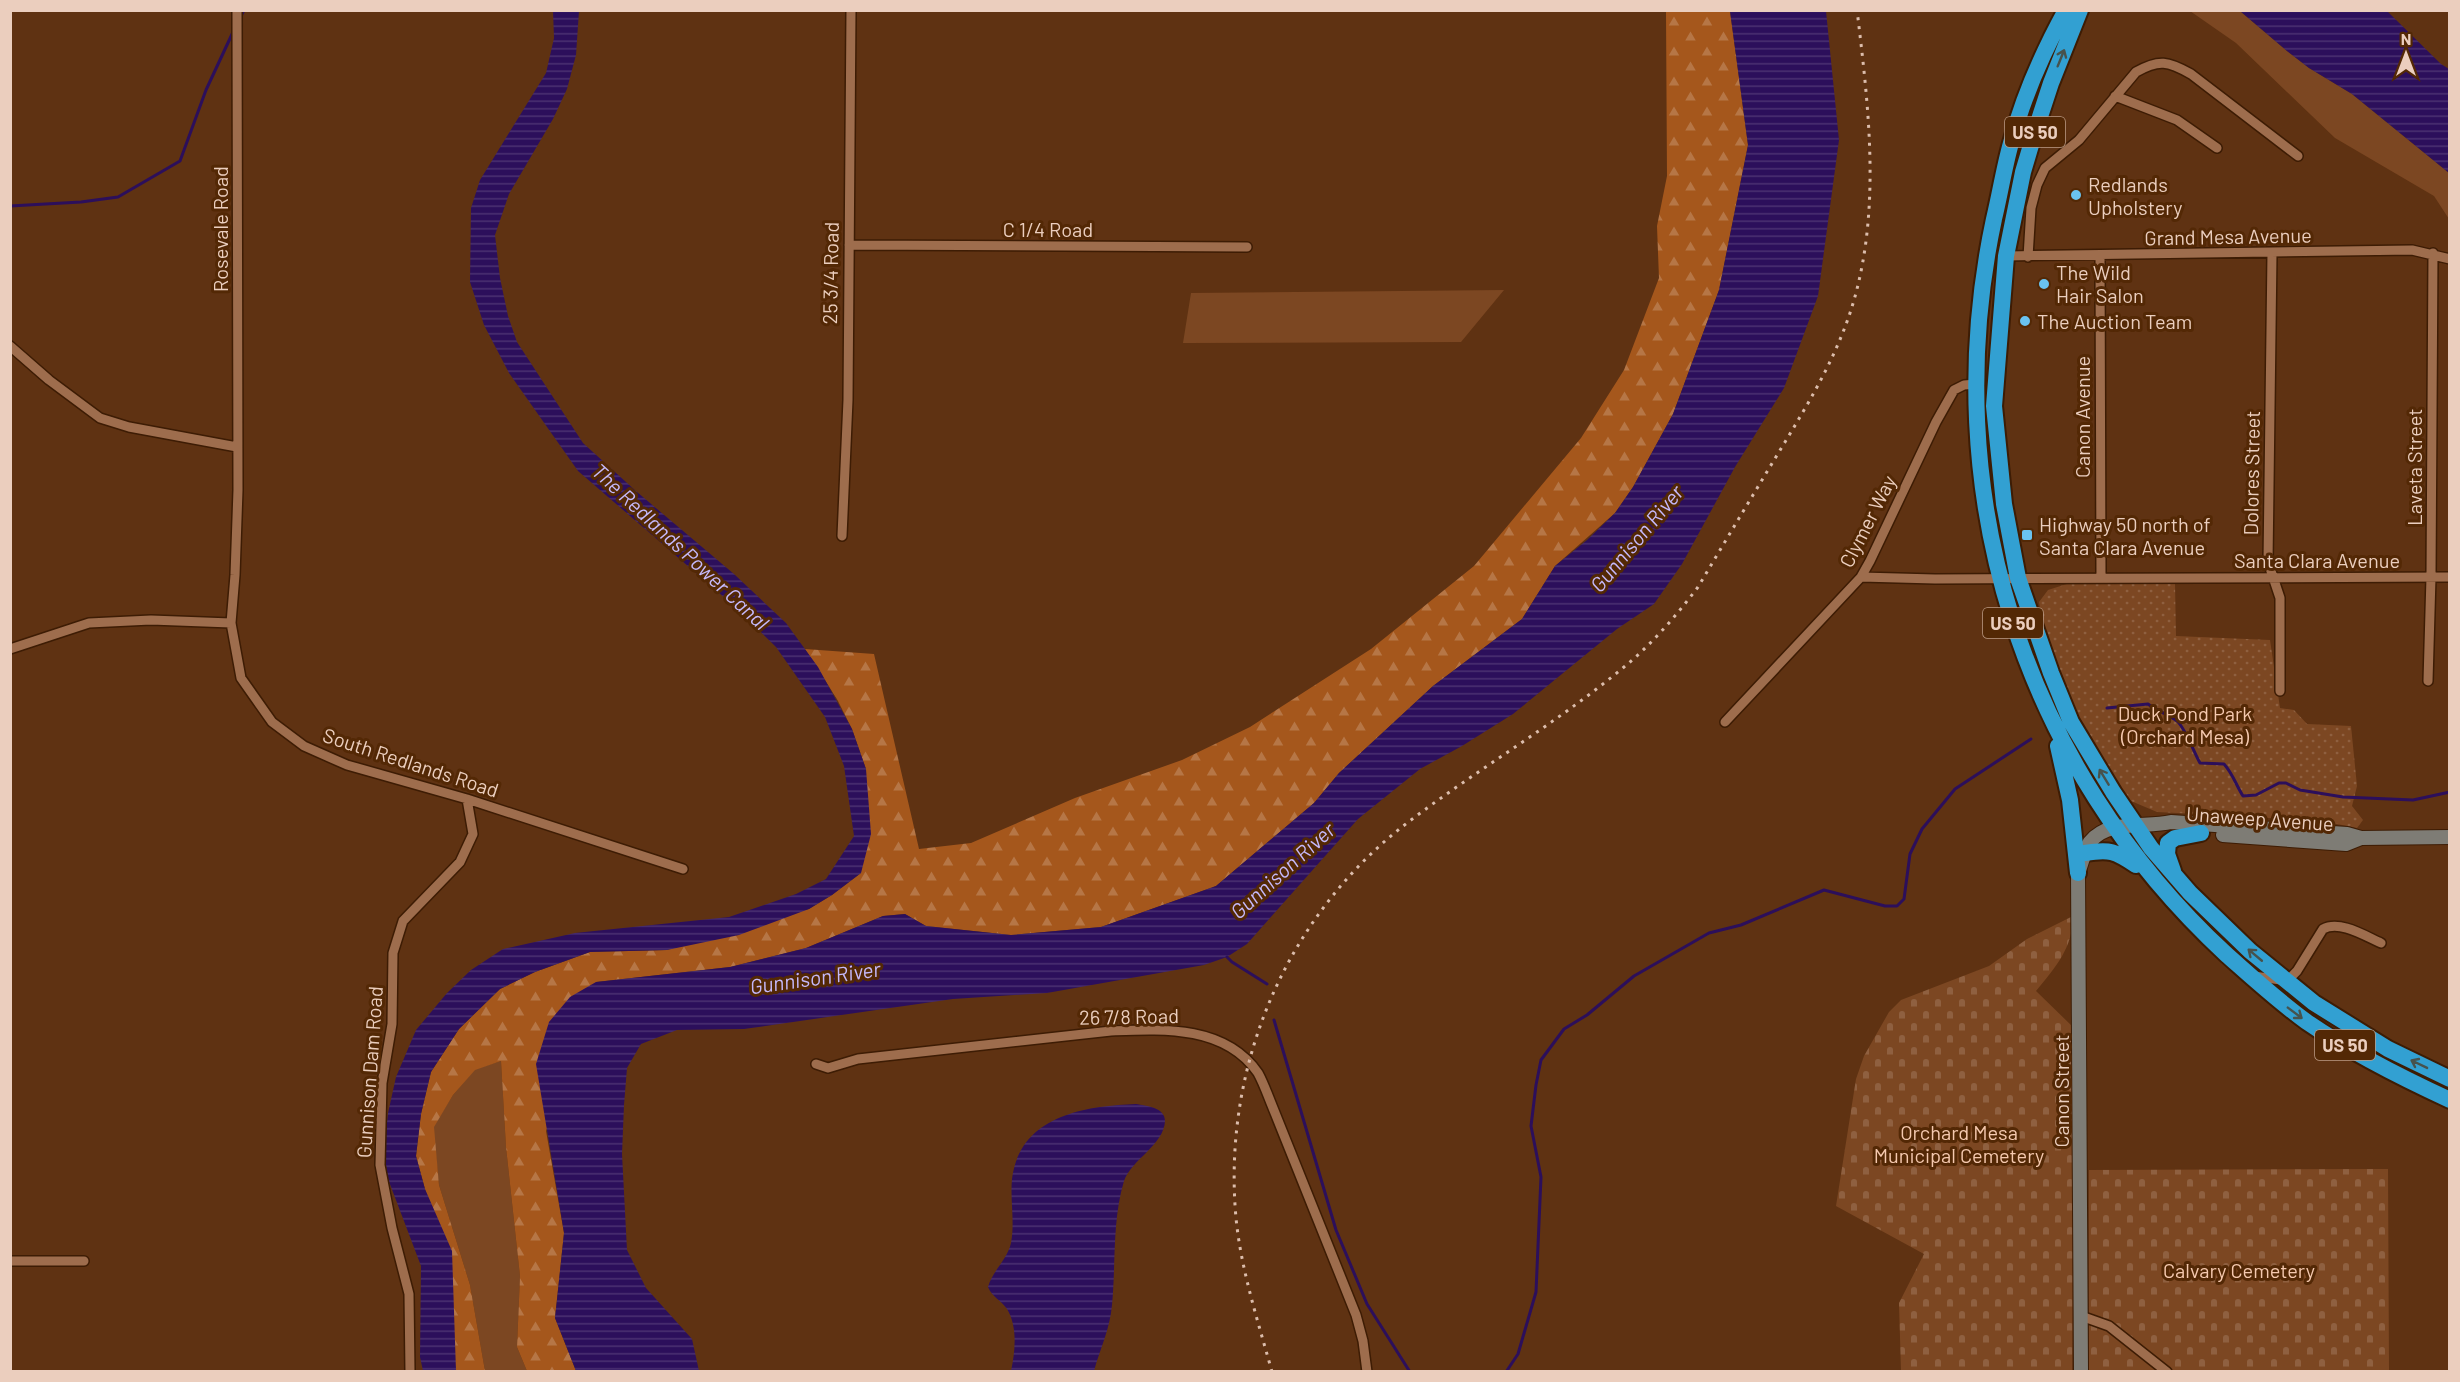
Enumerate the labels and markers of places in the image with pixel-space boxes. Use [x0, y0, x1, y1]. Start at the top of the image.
place label: Redlands Upholstery [2088, 172, 2182, 219]
marker: Redlands Upholstery [2069, 188, 2083, 202]
place label: The Wild Hair Salon [2056, 260, 2144, 307]
marker: The Wild Hair Salon [2037, 277, 2051, 291]
place label: The Auction Team [2037, 309, 2192, 333]
marker: The Auction Team [2018, 314, 2032, 328]
place label: Highway 50 north of Santa Clara Avenue [2039, 512, 2211, 559]
marker: Highway 50 north of Santa Clara Avenue [2020, 528, 2034, 542]

